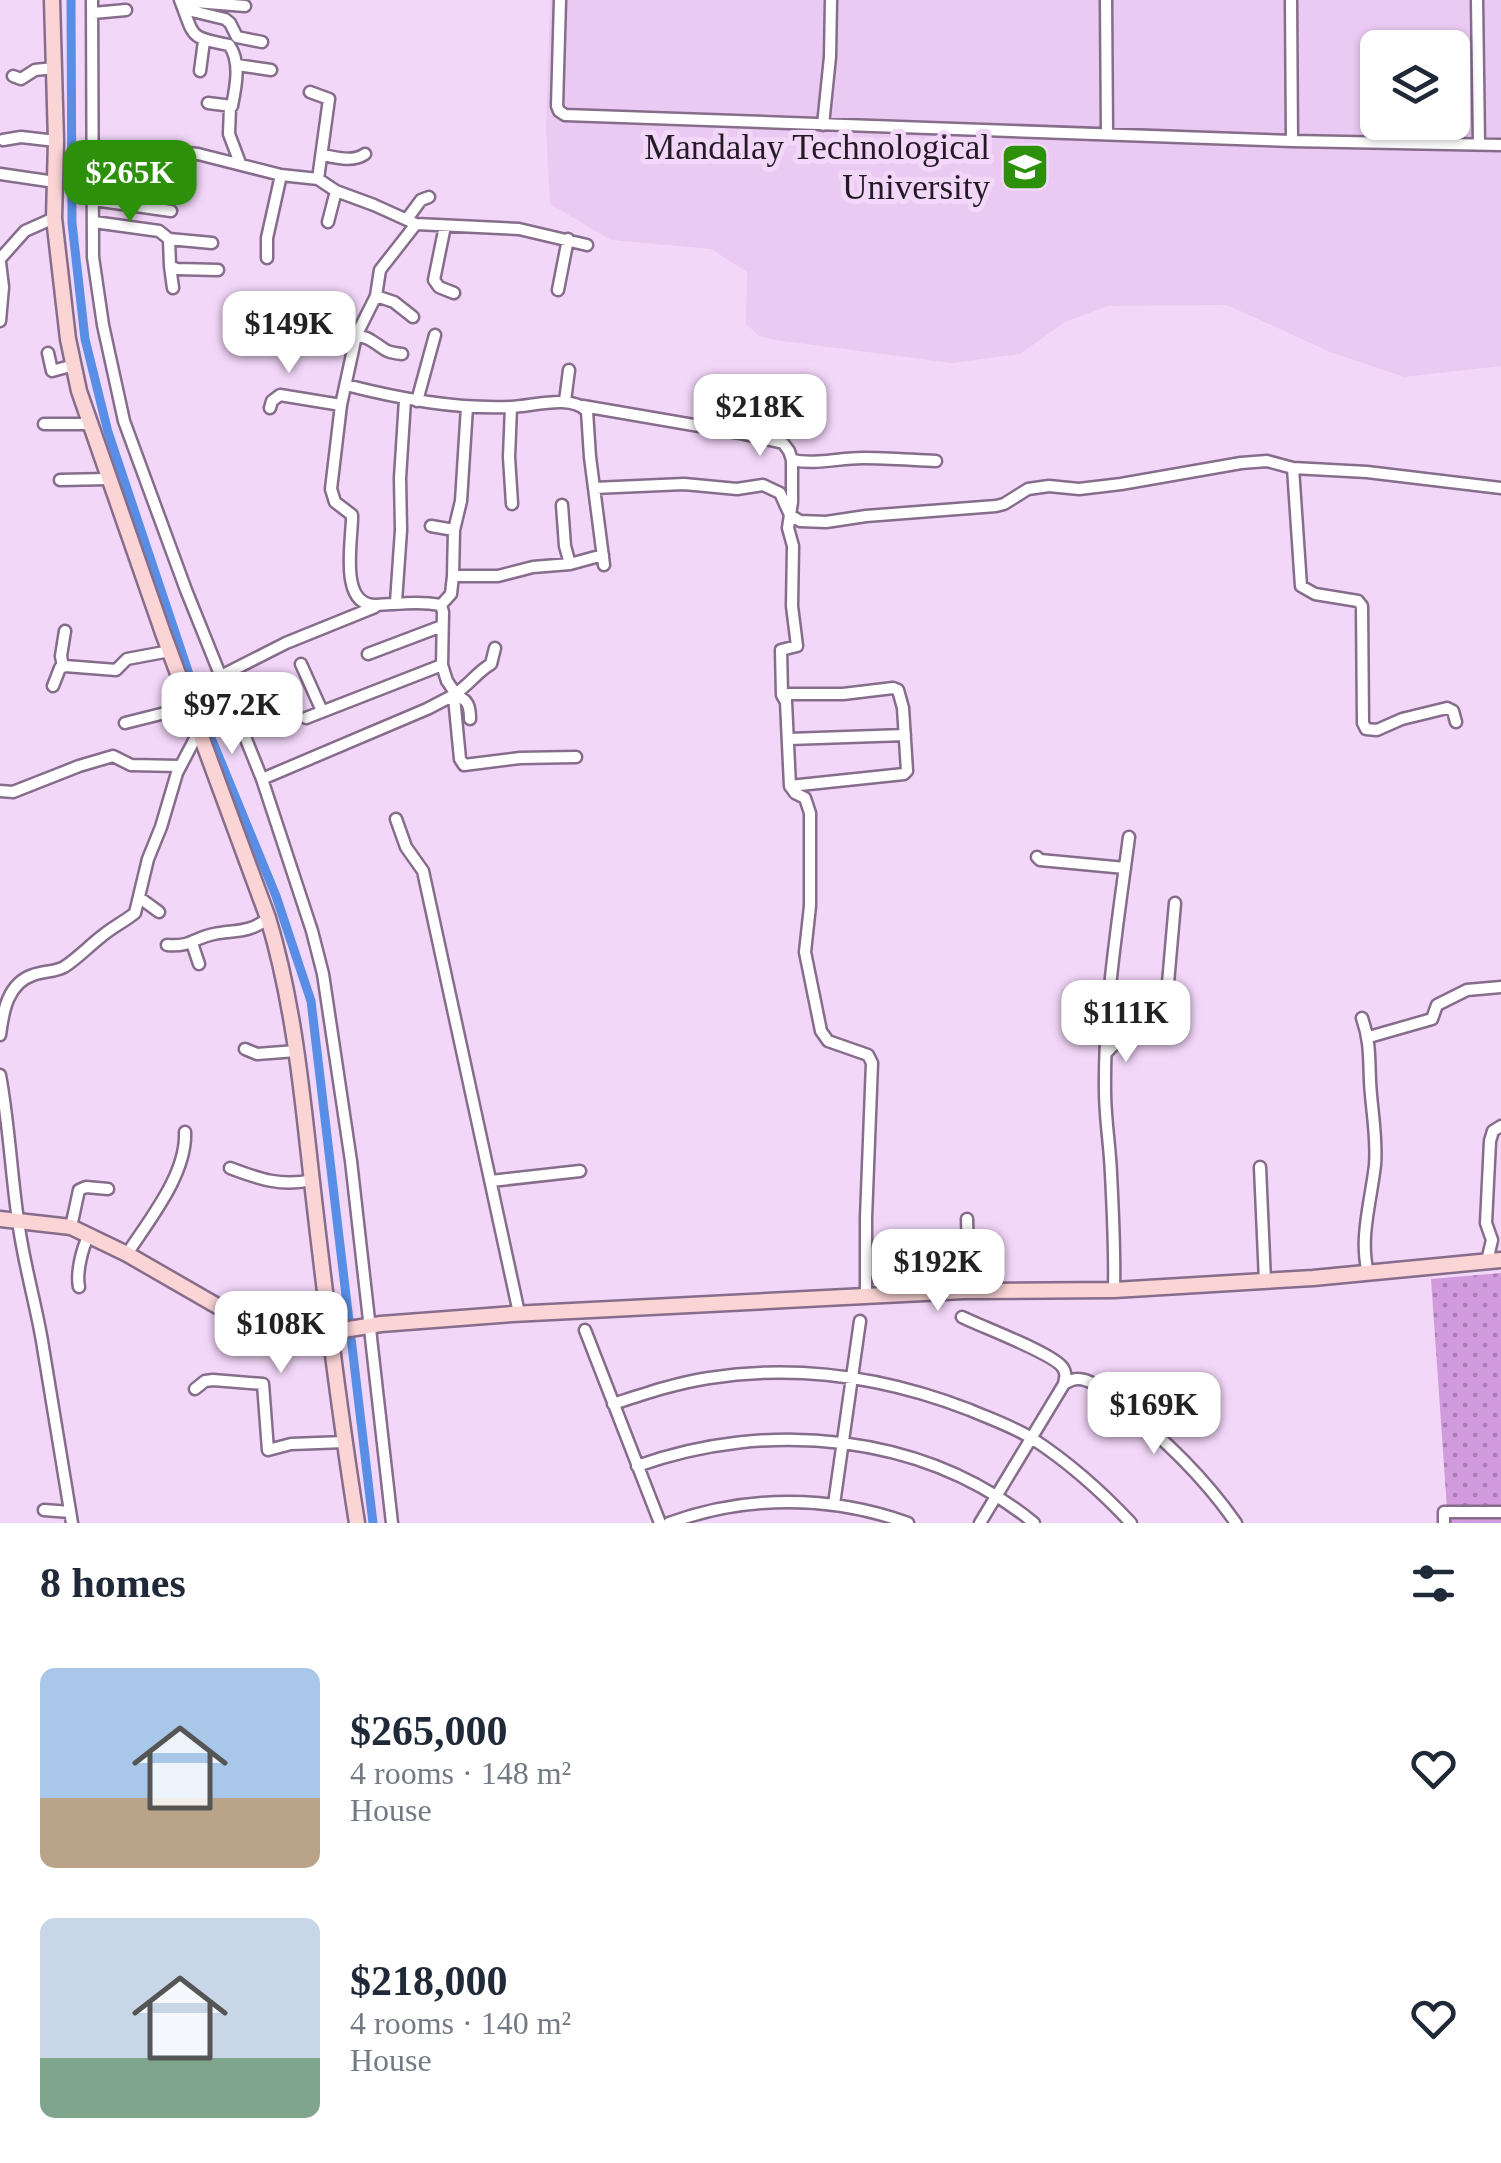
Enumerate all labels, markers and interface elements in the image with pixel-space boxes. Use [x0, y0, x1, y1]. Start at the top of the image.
map controls [1360, 30, 1470, 140]
button: layers [1360, 30, 1470, 140]
place label: Mandalay Technological University [644, 128, 990, 207]
pin: $265K [60, 140, 200, 225]
school or university icon: Mandalay Technological University [999, 141, 1051, 193]
text: $265K [86, 154, 174, 190]
pin: $149K [219, 291, 359, 376]
text: $149K [245, 305, 333, 341]
pin: $218K [690, 374, 830, 459]
text: $218K [716, 388, 804, 424]
pin: $97.2K [151, 672, 313, 757]
text: $97.2K [184, 686, 280, 722]
pin: $111K [1056, 980, 1196, 1065]
text: $111K [1083, 994, 1169, 1030]
pin: $192K [868, 1229, 1008, 1314]
text: $192K [894, 1243, 982, 1279]
pin: $108K [211, 1291, 351, 1376]
text: $108K [237, 1305, 325, 1341]
pin: $169K [1084, 1372, 1224, 1457]
text: $169K [1110, 1386, 1198, 1422]
icon: filters [1406, 1556, 1461, 1611]
text: 8 homes [40, 1560, 186, 1606]
icon: home [120, 1708, 240, 1828]
text: $265,000 [350, 1708, 508, 1754]
icon: heart [1406, 1741, 1461, 1796]
text: 4 rooms · 148 m² [350, 1755, 571, 1791]
text: House [350, 1792, 432, 1828]
icon: home [120, 1958, 240, 2078]
text: $218,000 [350, 1958, 508, 2004]
icon: heart [1406, 1991, 1461, 2046]
text: 4 rooms · 140 m² [350, 2005, 571, 2041]
text: House [350, 2042, 432, 2078]

